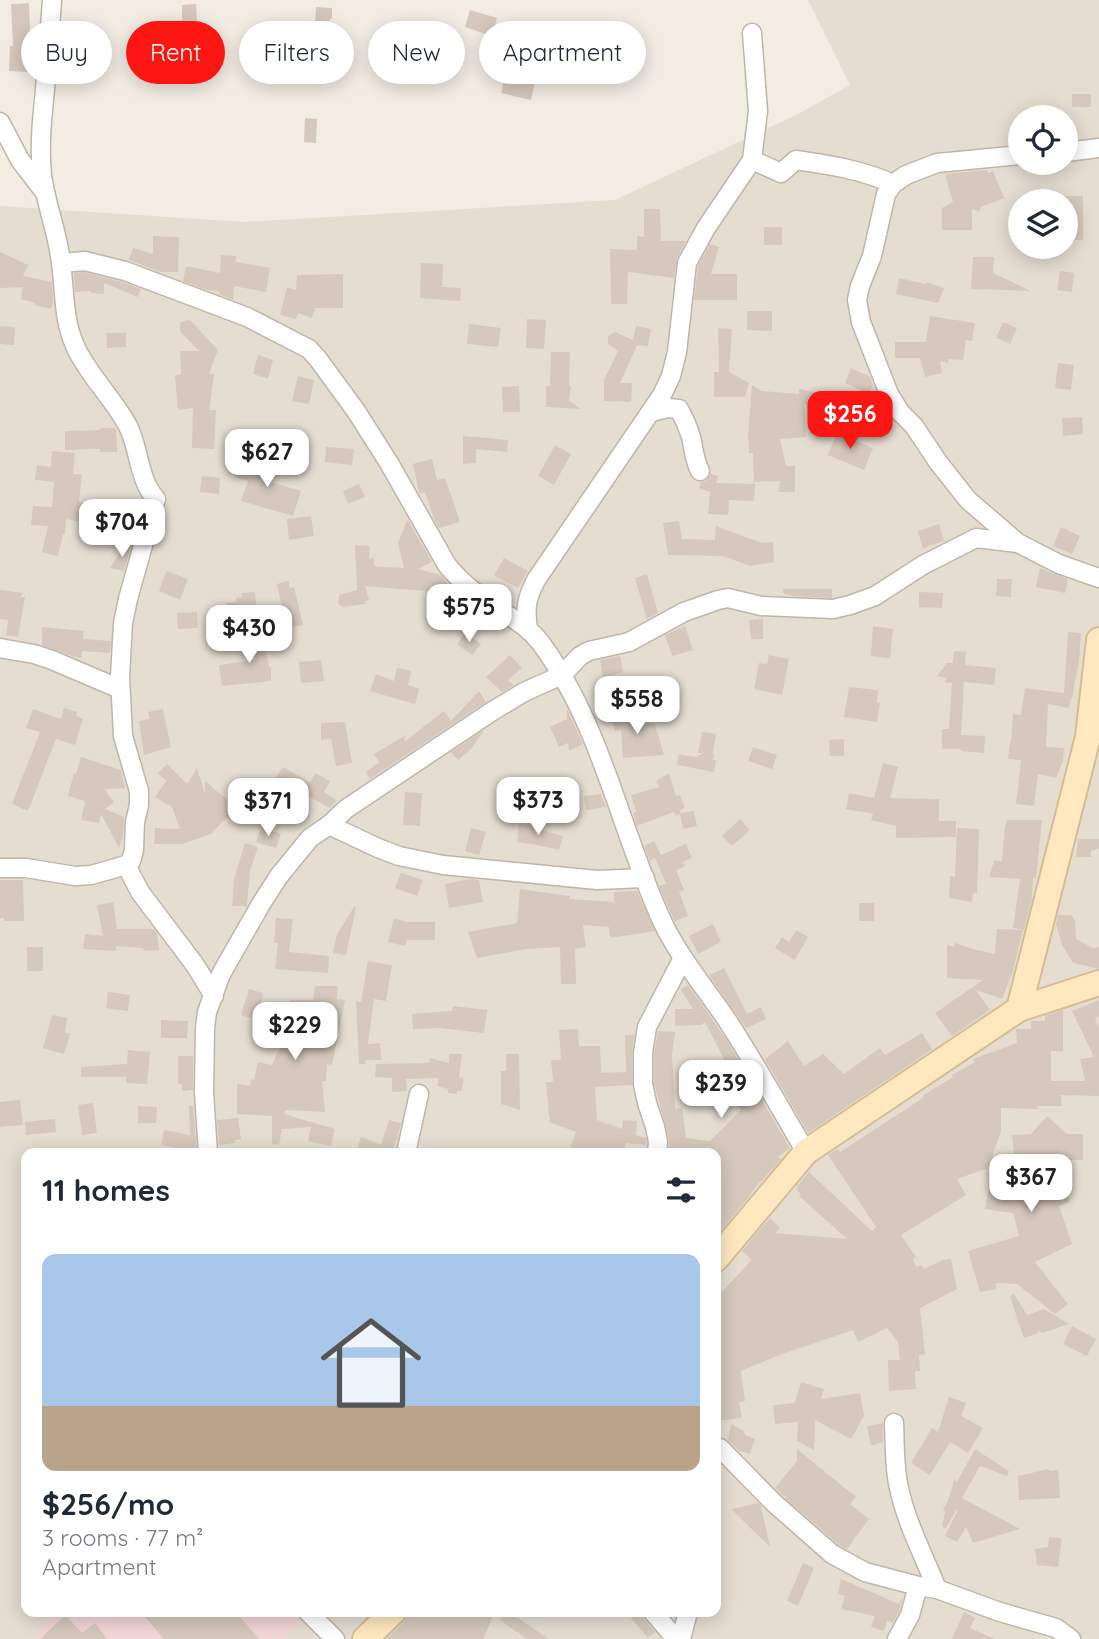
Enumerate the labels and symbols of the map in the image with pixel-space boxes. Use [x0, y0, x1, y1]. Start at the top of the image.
pin: $256 [809, 392, 891, 451]
pin: $627 [226, 430, 308, 489]
pin: $704 [81, 500, 163, 559]
pin: $575 [428, 584, 510, 644]
pin: $430 [208, 606, 290, 665]
pin: $558 [596, 676, 678, 736]
pin: $371 [227, 778, 309, 838]
pin: $373 [497, 778, 579, 837]
pin: $229 [254, 1002, 336, 1062]
pin: $239 [680, 1060, 762, 1120]
pin: $367 [990, 1154, 1072, 1214]

